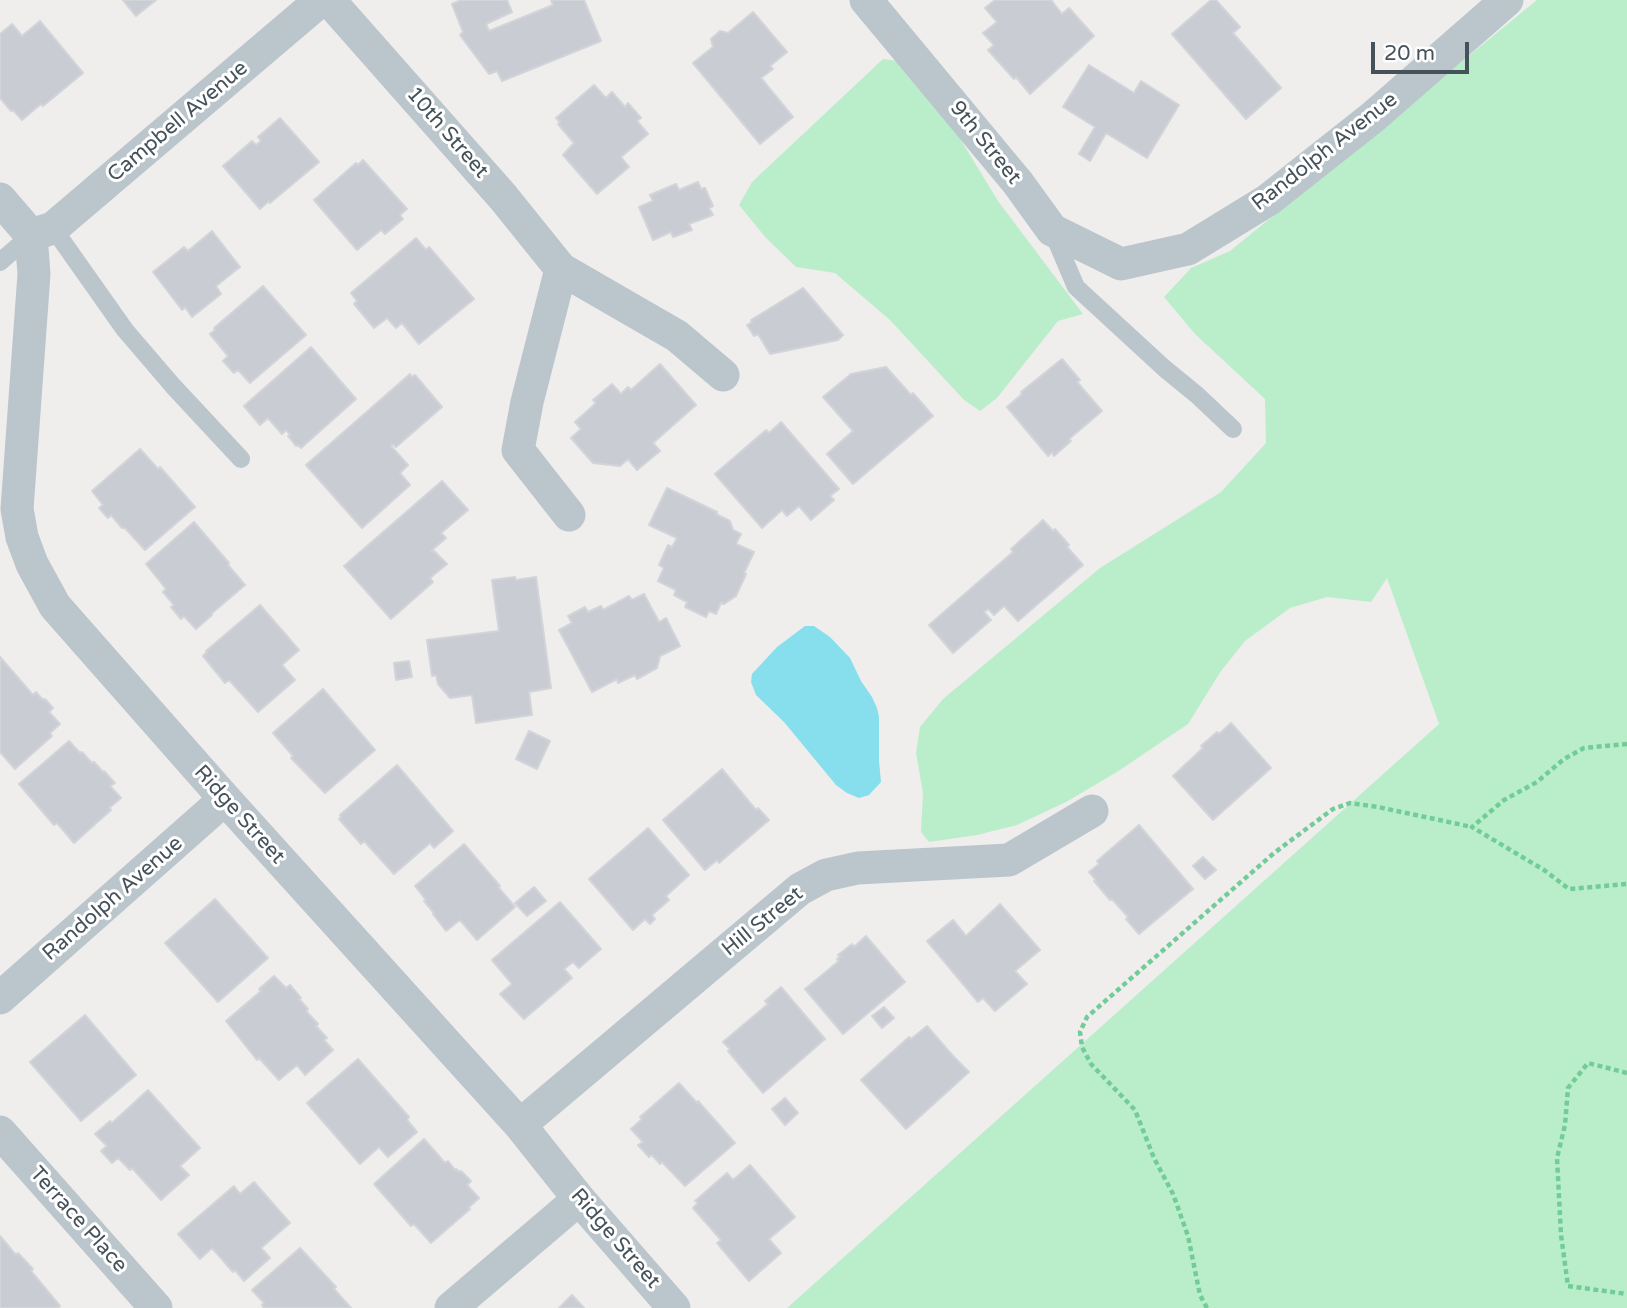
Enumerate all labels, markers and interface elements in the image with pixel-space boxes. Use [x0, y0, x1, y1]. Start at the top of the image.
scale bar [1375, 28, 1473, 72]
text: 20 m [1384, 41, 1435, 66]
street label: Campbell Avenue [103, 56, 253, 188]
street label: 10th Street [401, 82, 493, 184]
street label: Randolph Avenue [1247, 87, 1403, 217]
street label: 9th Street [944, 96, 1026, 190]
street label: Ridge Street [188, 760, 290, 870]
street label: Randolph Avenue [38, 831, 188, 967]
street label: Hill Street [717, 882, 809, 962]
street label: Terrace Place [24, 1162, 132, 1278]
street label: Ridge Street [565, 1184, 665, 1294]

